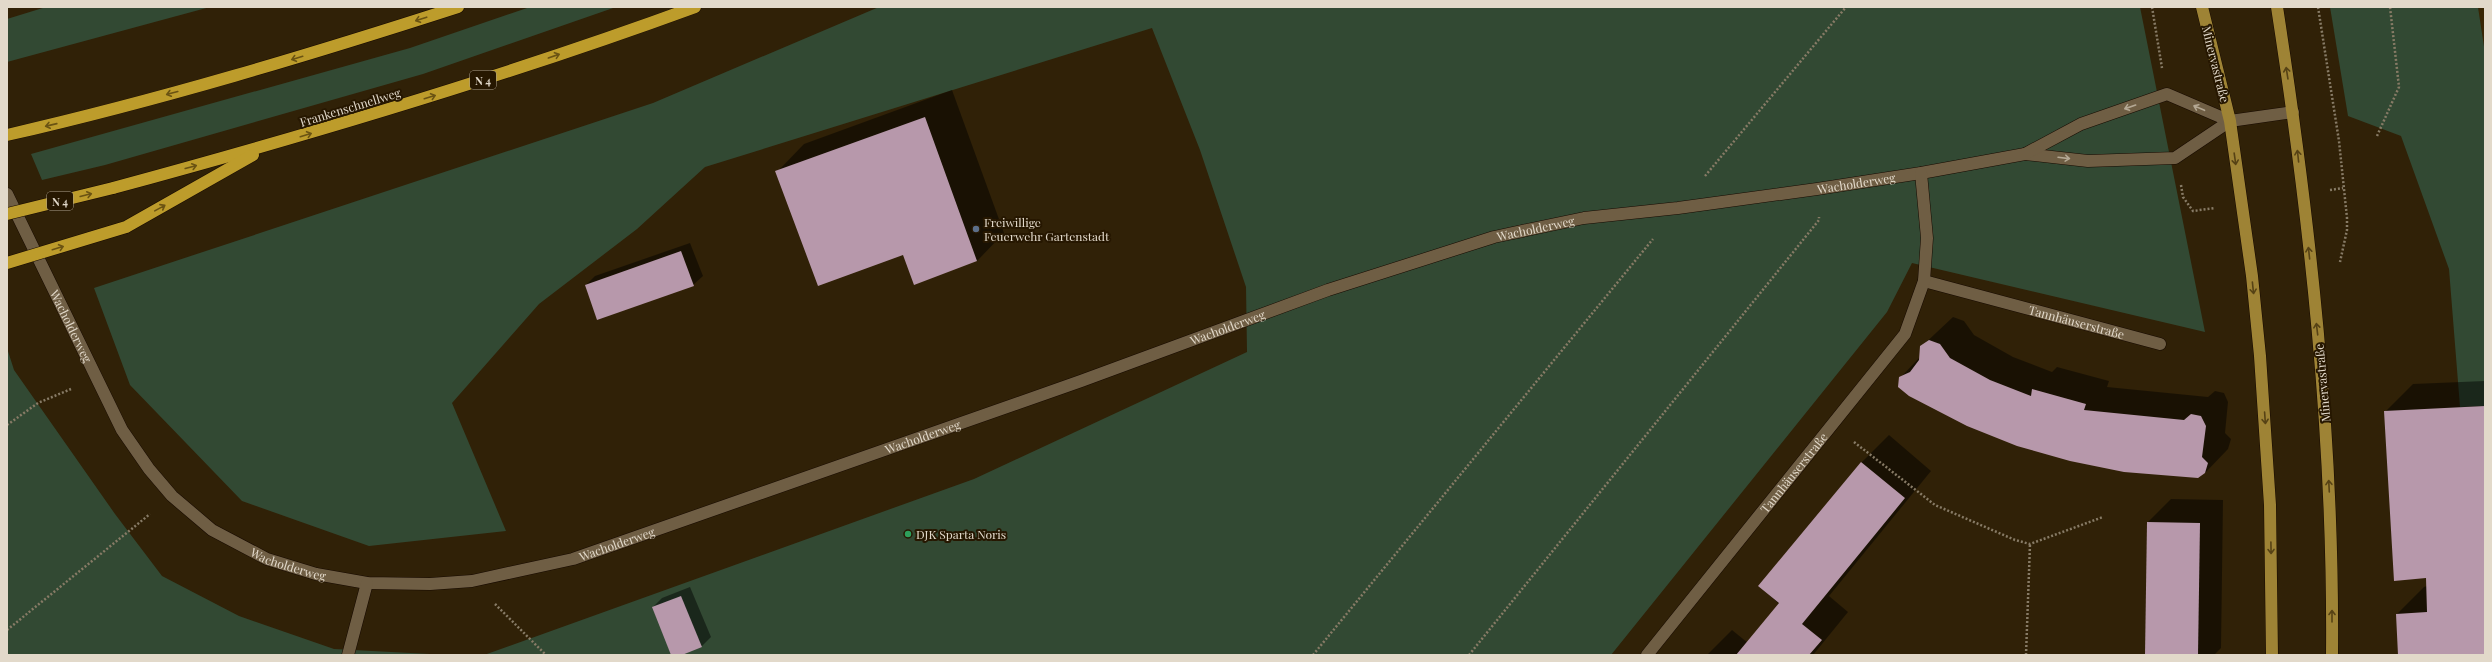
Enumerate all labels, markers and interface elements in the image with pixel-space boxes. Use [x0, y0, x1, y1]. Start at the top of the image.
one-way arrow [415, 16, 428, 23]
street label: Minervastraße [2199, 24, 2233, 104]
one-way arrow [547, 52, 559, 60]
one-way arrow [291, 55, 304, 62]
one-way arrow [2283, 67, 2291, 80]
road number: N 4 [470, 71, 496, 89]
street label: Frankenschnellweg [298, 84, 403, 130]
one-way arrow [166, 90, 179, 97]
one-way arrow [423, 93, 436, 100]
one-way arrow [2193, 103, 2205, 111]
one-way arrow [2125, 104, 2137, 112]
one-way arrow [45, 121, 58, 129]
one-way arrow [299, 131, 312, 138]
one-way arrow [2294, 150, 2302, 163]
one-way arrow [2231, 153, 2239, 166]
one-way arrow [2057, 155, 2070, 162]
one-way arrow [184, 163, 197, 170]
street label: Wacholderweg [1815, 169, 1897, 197]
one-way arrow [79, 190, 92, 198]
road number: N 4 [47, 192, 73, 210]
one-way arrow [153, 203, 165, 211]
street label: Wacholderweg [1494, 212, 1577, 244]
place label: Freiwillige Feuerwehr Gartenstadt [984, 214, 1110, 244]
marker: Freiwillige Feuerwehr Gartenstadt [971, 224, 981, 234]
one-way arrow [51, 244, 64, 251]
one-way arrow [2305, 247, 2312, 260]
one-way arrow [2249, 281, 2257, 294]
street label: Wacholderweg [46, 286, 96, 366]
street label: Tannhäuserstraße [2027, 301, 2126, 342]
street label: Wacholderweg [1187, 306, 1268, 349]
one-way arrow [2313, 322, 2321, 335]
street label: Minervastraße [2311, 343, 2333, 423]
one-way arrow [2261, 411, 2268, 424]
street label: Wacholderweg [882, 416, 963, 457]
street label: Tannhäuserstraße [1757, 429, 1831, 516]
one-way arrow [2325, 480, 2332, 493]
street label: Wacholderweg [576, 523, 657, 565]
place label: DJK Sparta Noris [916, 526, 1006, 542]
marker: DJK Sparta Noris [903, 529, 913, 539]
one-way arrow [2267, 541, 2274, 554]
street label: Wacholderweg [247, 543, 328, 584]
one-way arrow [2328, 610, 2336, 623]

